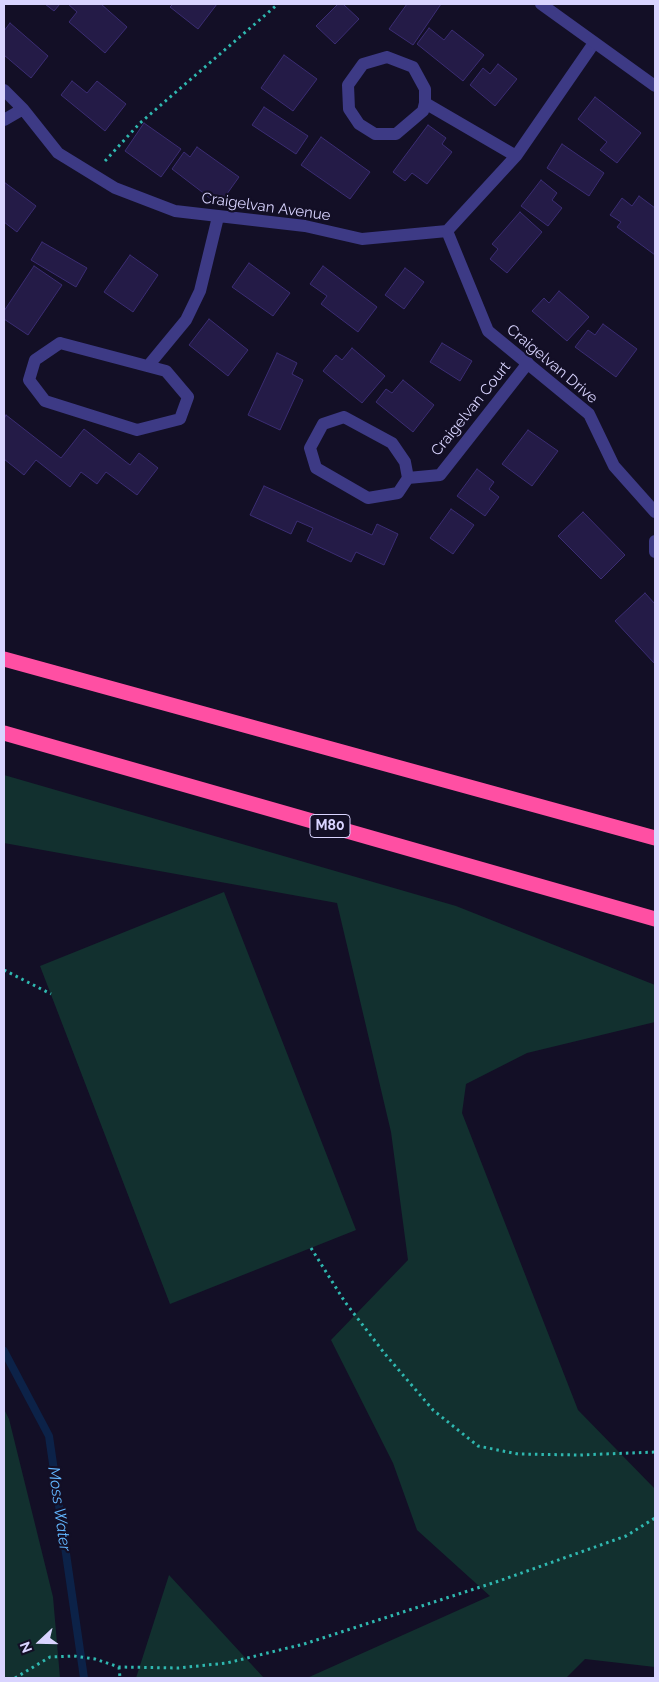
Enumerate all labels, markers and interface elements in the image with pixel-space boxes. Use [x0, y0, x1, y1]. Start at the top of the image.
street label: Craigelvan Avenue [200, 189, 332, 225]
street label: Craigelvan Drive [503, 321, 601, 407]
street label: Craigelvan Court [428, 358, 514, 460]
road number: M80 [310, 814, 350, 838]
water label: Moss Water [44, 1466, 74, 1552]
north arrow [15, 1617, 65, 1667]
text: N [17, 1640, 35, 1655]

